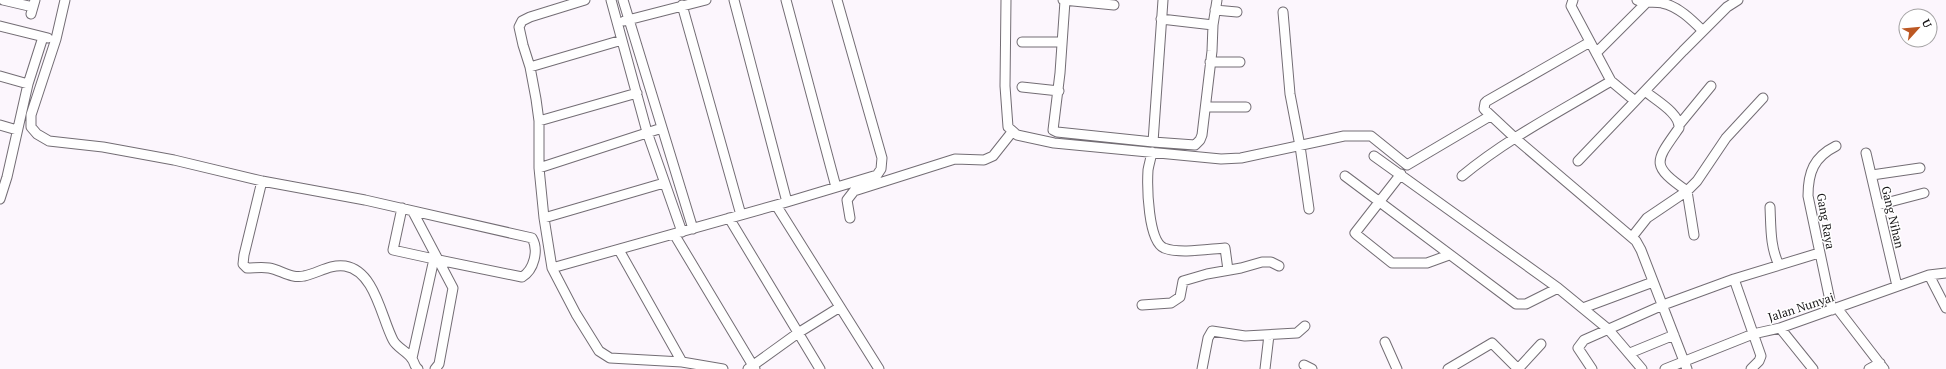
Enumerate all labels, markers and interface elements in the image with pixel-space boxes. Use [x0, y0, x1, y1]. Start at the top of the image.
north arrow [1898, 8, 1938, 48]
text: U [1919, 17, 1935, 30]
street label: Gang Nihan [1879, 184, 1907, 250]
street label: Gang Raya [1814, 192, 1838, 250]
street label: Jalan Nunyai [1766, 289, 1836, 325]

